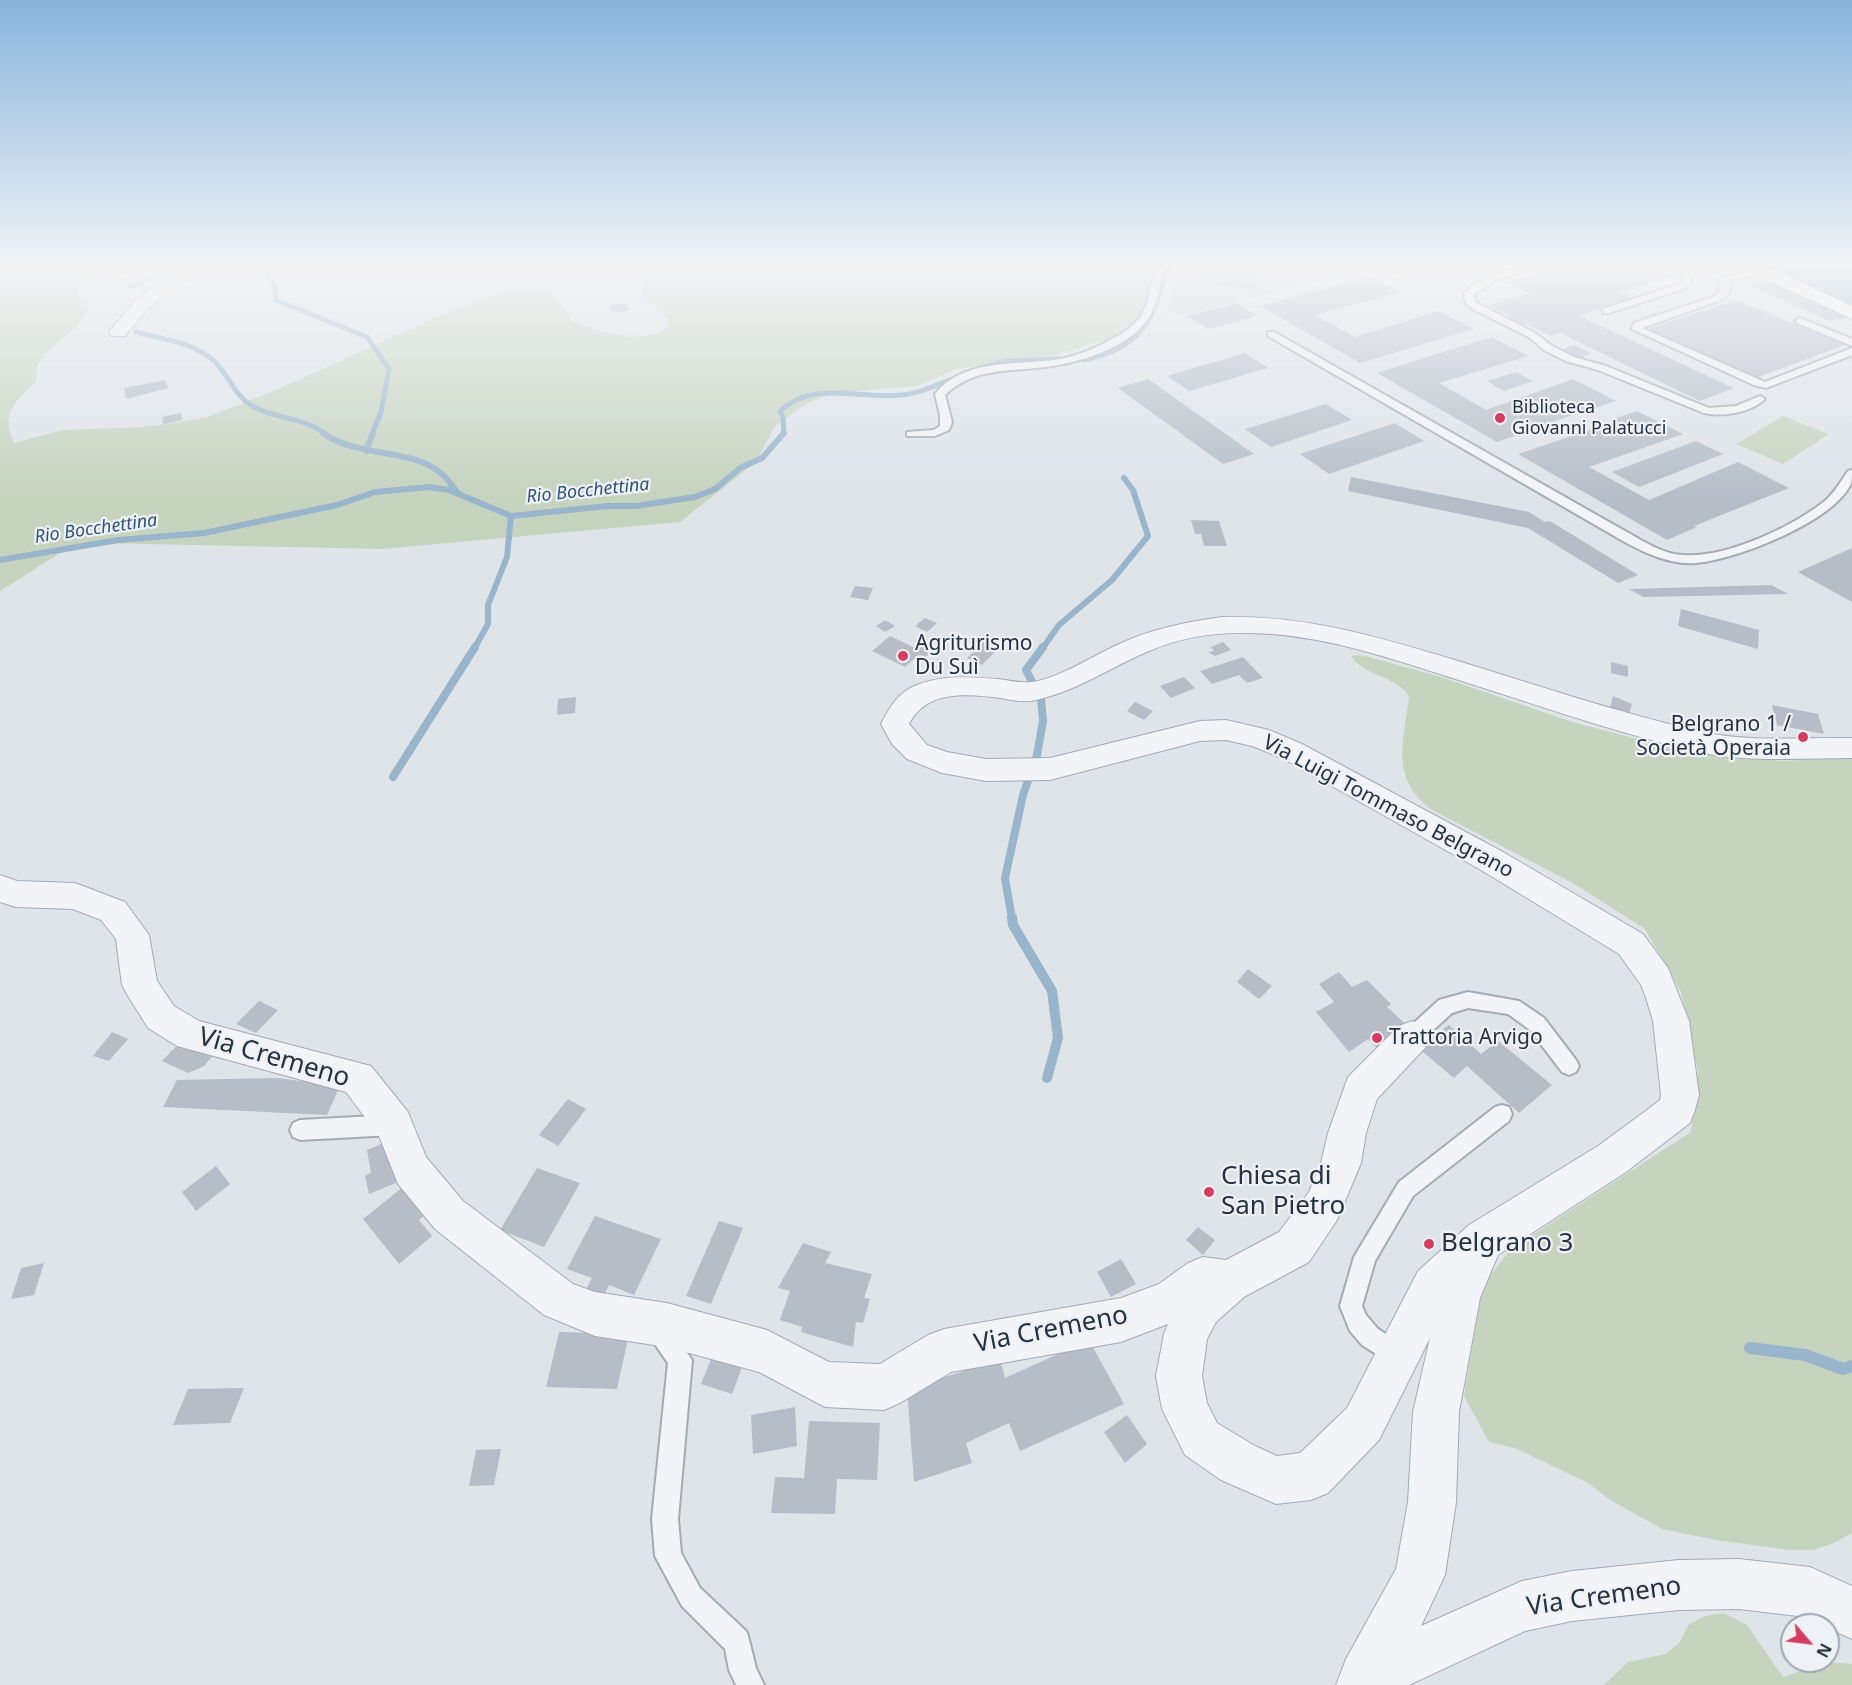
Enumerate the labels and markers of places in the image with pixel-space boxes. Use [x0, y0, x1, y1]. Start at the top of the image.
place label: Biblioteca Giovanni Palatucci [1512, 397, 1666, 440]
marker: Biblioteca Giovanni Palatucci [1493, 411, 1507, 425]
place label: Agriturismo Du Suì [915, 631, 1032, 681]
marker: Agriturismo Du Suì [896, 649, 910, 663]
place label: Belgrano 1 / Società Operaia [1636, 712, 1791, 762]
marker: Belgrano 1 / Società Operaia [1796, 730, 1810, 744]
place label: Trattoria Arvigo [1389, 1025, 1543, 1051]
marker: Trattoria Arvigo [1370, 1031, 1384, 1045]
place label: Chiesa di San Pietro [1221, 1161, 1345, 1222]
marker: Chiesa di San Pietro [1202, 1185, 1216, 1199]
place label: Belgrano 3 [1441, 1228, 1573, 1260]
marker: Belgrano 3 [1422, 1237, 1436, 1251]

